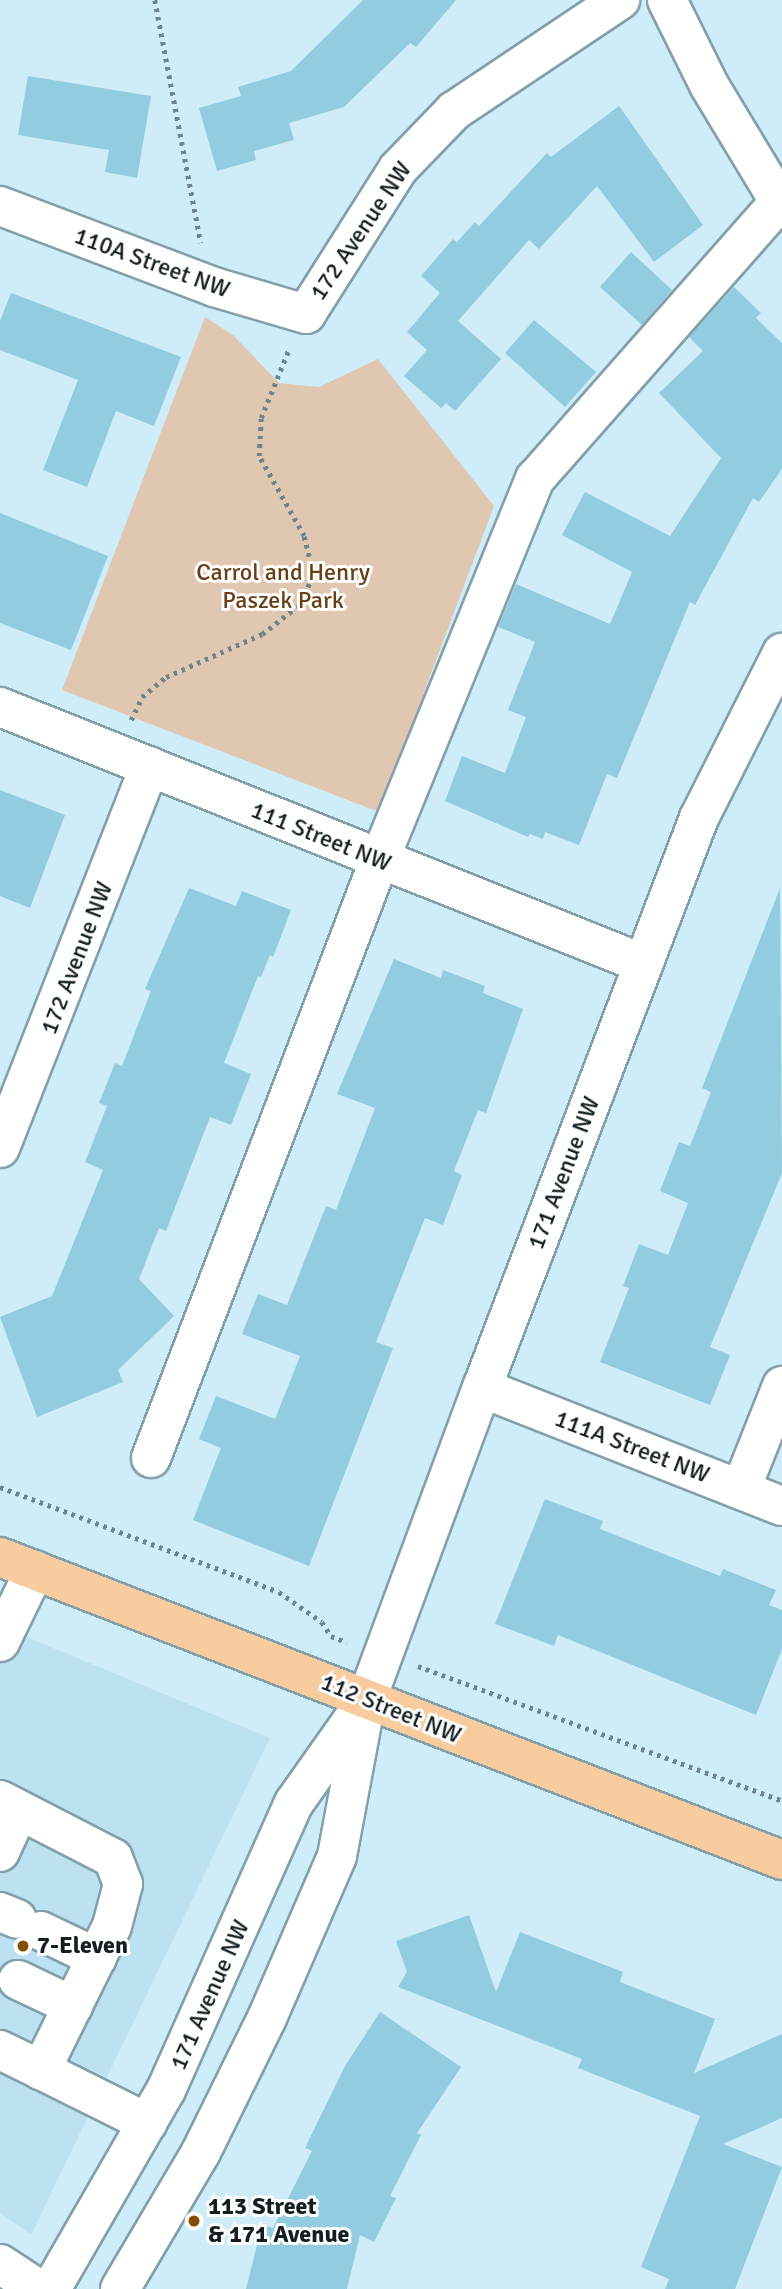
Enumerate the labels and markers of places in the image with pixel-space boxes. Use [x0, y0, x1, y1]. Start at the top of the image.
place label: 7-Eleven [37, 1932, 128, 1960]
marker: 7-Eleven [15, 1938, 31, 1954]
place label: 113 Street & 171 Avenue [208, 2193, 349, 2249]
marker: 113 Street & 171 Avenue [186, 2213, 202, 2229]

